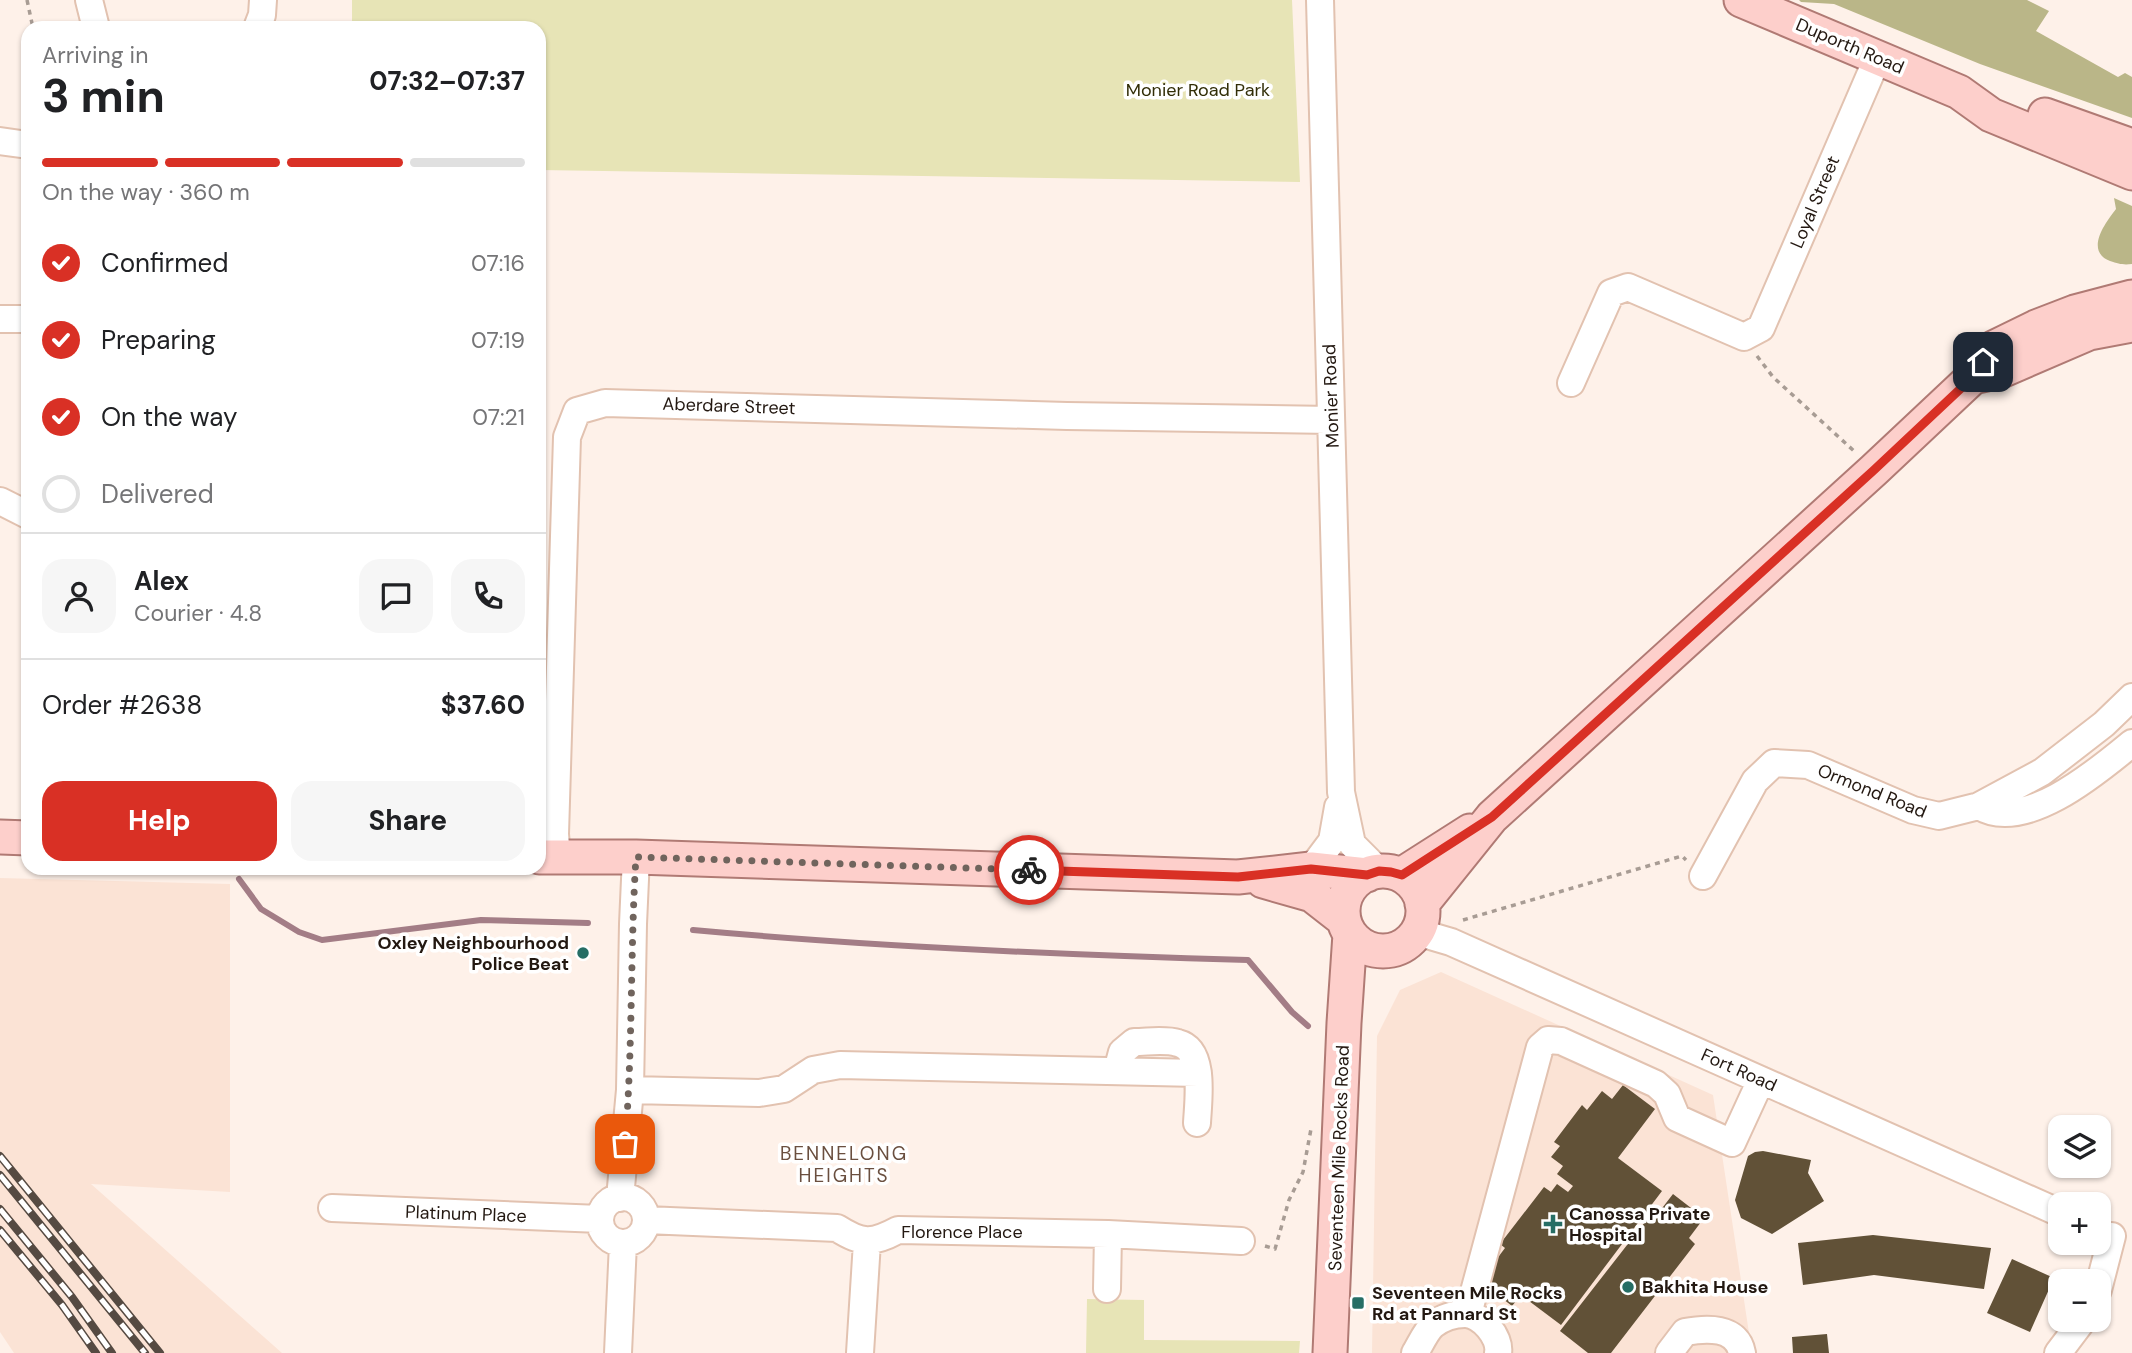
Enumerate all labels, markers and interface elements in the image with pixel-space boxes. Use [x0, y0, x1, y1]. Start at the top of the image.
street label: Duporth Road [1792, 12, 1908, 80]
text: Arriving in [42, 40, 148, 70]
text: 07:32–07:37 [369, 64, 525, 98]
text: 3 min [42, 66, 165, 126]
park label: Monier Road Park [1126, 78, 1270, 102]
street label: Loyal Street [1785, 152, 1845, 252]
text: On the way · 360 m [42, 177, 250, 207]
icon: check [42, 244, 80, 282]
text: Confirmed [101, 246, 228, 280]
text: 07:16 [471, 248, 525, 278]
icon: check [42, 321, 80, 359]
text: Preparing [101, 323, 216, 357]
text: 07:19 [471, 325, 525, 355]
pin [1953, 332, 2013, 392]
icon: home [1964, 343, 2002, 381]
street label: Monier Road [1317, 344, 1345, 448]
street label: Aberdare Street [662, 392, 796, 420]
icon: check [42, 398, 80, 436]
text: On the way [101, 400, 237, 434]
text: 07:21 [472, 402, 525, 432]
text: Delivered [101, 477, 214, 511]
button: person [42, 559, 116, 633]
button: chat [359, 559, 433, 633]
button: phone [451, 559, 525, 633]
text: Alex [134, 564, 189, 598]
text: Courier · 4.8 [134, 598, 262, 628]
text: Order #2638 [42, 688, 202, 722]
text: $37.60 [441, 688, 525, 722]
street label: Ormond Road [1814, 758, 1930, 824]
button: Help [42, 781, 277, 861]
button: Share [291, 781, 525, 861]
courier [994, 835, 1064, 905]
icon: bike [1010, 851, 1048, 889]
place label: Oxley Neighbourhood Police Beat [377, 931, 569, 976]
marker: Oxley Neighbourhood Police Beat [575, 945, 591, 961]
street label: Fort Road [1697, 1043, 1781, 1097]
street label: Seventeen Mile Rocks Road [1323, 1045, 1355, 1271]
pin [595, 1114, 655, 1174]
map controls [2048, 1115, 2111, 1332]
button: layers [2048, 1115, 2111, 1178]
icon: bag [606, 1125, 644, 1163]
district label: BENNELONG HEIGHTS [780, 1141, 908, 1188]
button: + [2048, 1192, 2111, 1255]
street label: Platinum Place [405, 1200, 527, 1228]
place label: Canossa Private Hospital [1569, 1202, 1711, 1247]
marker: Canossa Private Hospital [1543, 1214, 1563, 1234]
street label: Florence Place [901, 1220, 1023, 1244]
button: − [2048, 1269, 2111, 1332]
place label: Bakhita House [1642, 1275, 1769, 1299]
marker: Bakhita House [1620, 1279, 1636, 1295]
place label: Seventeen Mile Rocks Rd at Pannard St [1372, 1281, 1563, 1326]
marker: Seventeen Mile Rocks Rd at Pannard St [1350, 1295, 1366, 1311]

